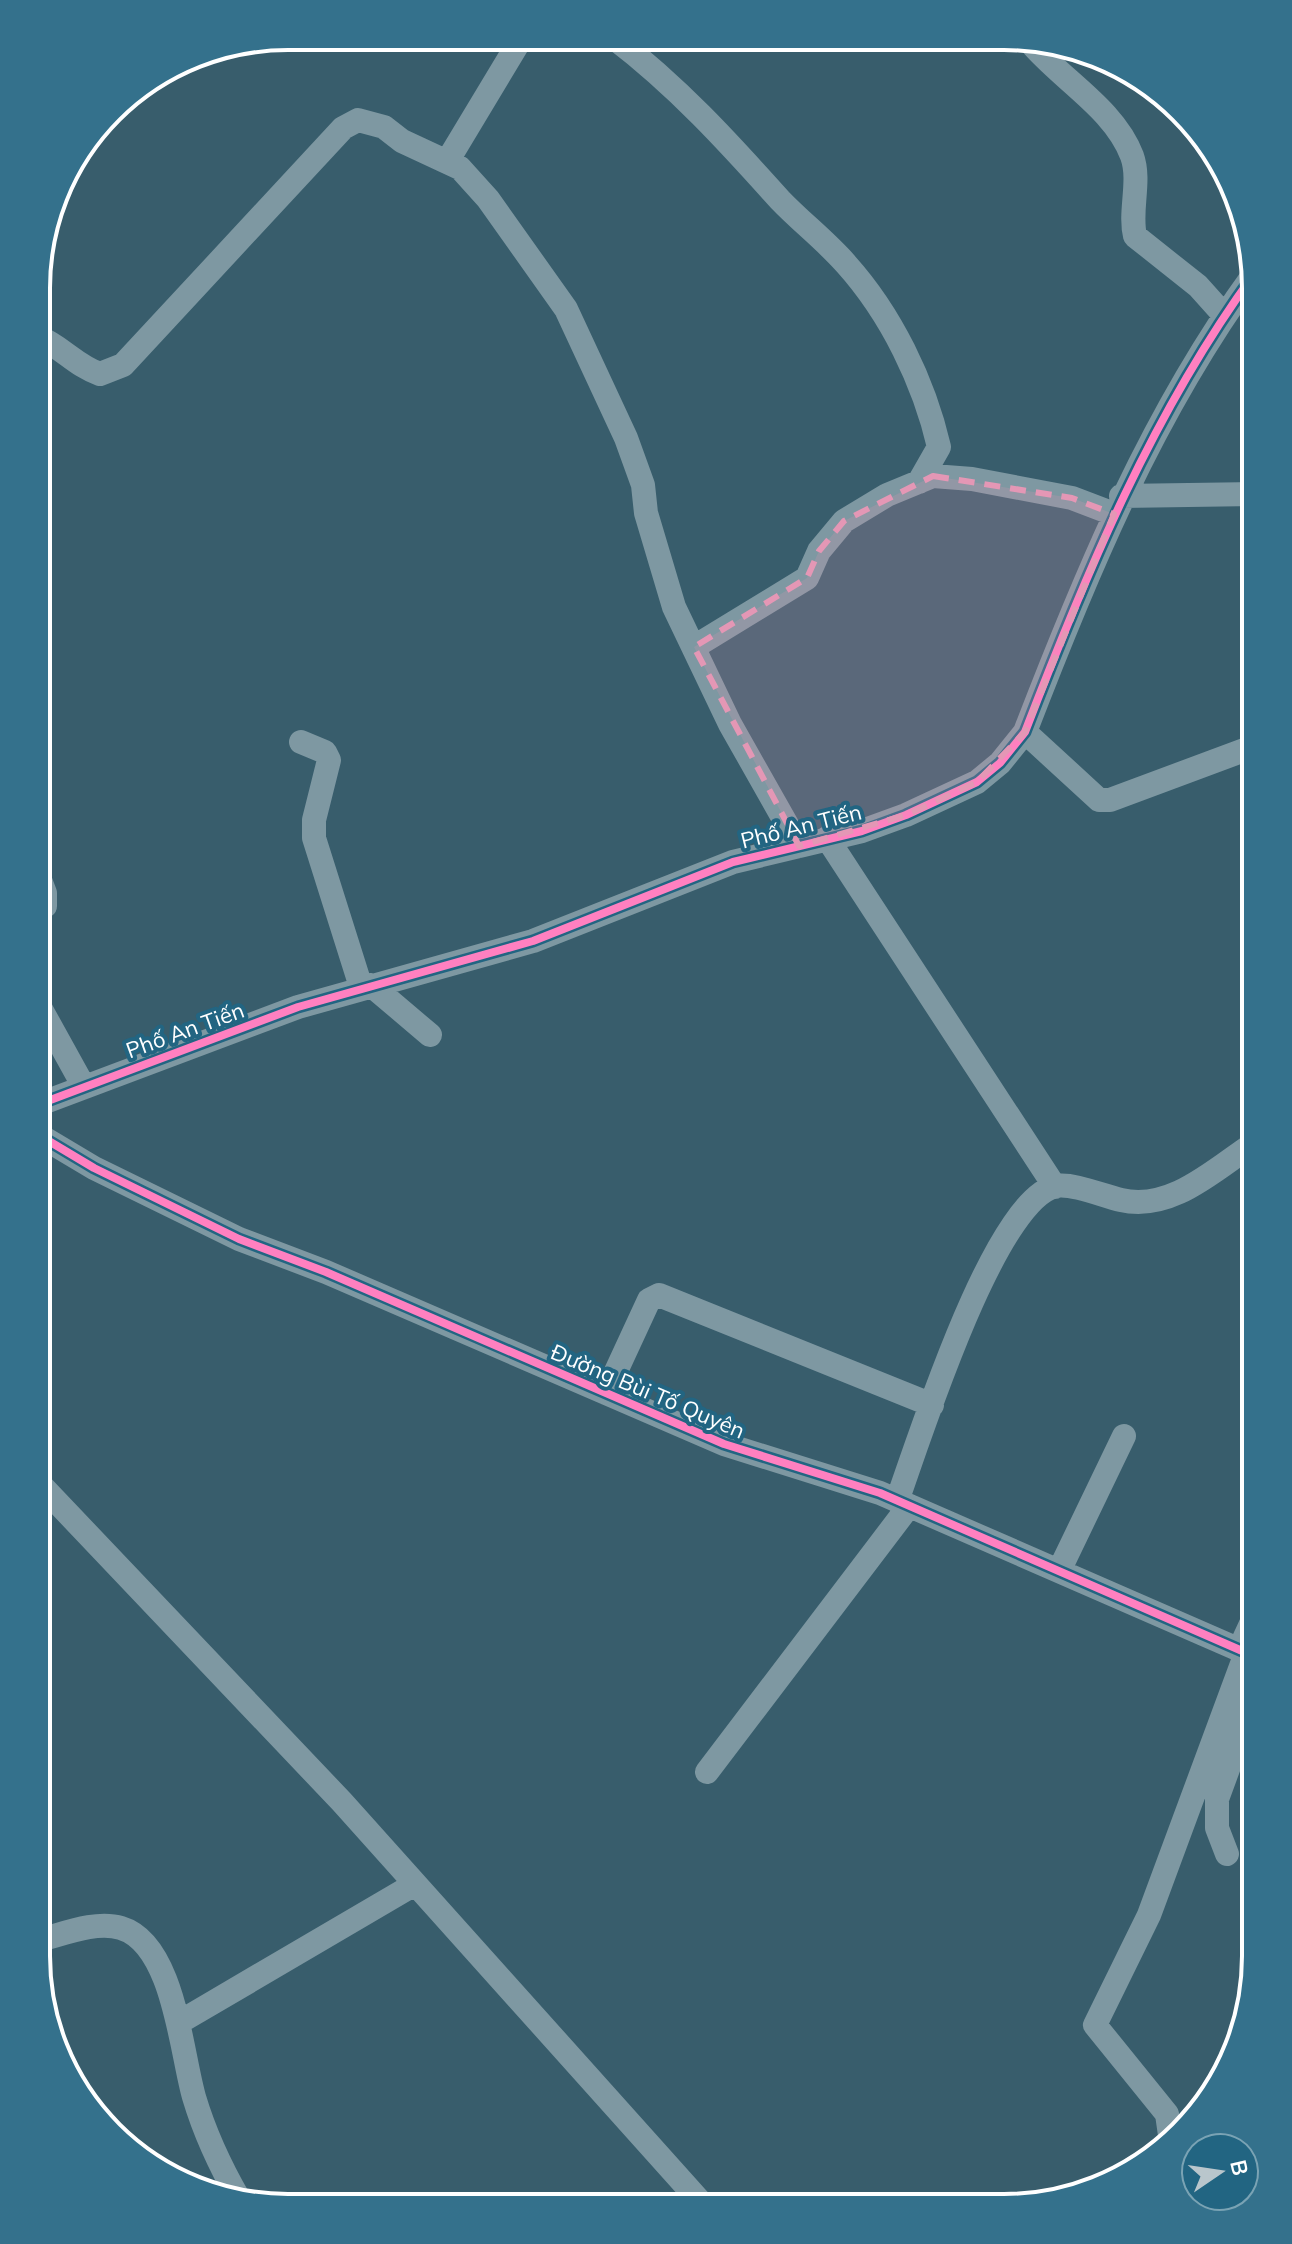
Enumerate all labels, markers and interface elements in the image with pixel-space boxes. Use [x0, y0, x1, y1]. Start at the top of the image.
street label: Phố An Tiến [738, 797, 864, 855]
street label: Phố An Tiến [122, 996, 248, 1064]
street label: Đường Bùi Tố Quyên [547, 1337, 749, 1445]
north arrow [1180, 2132, 1260, 2212]
text: B [1224, 2157, 1255, 2178]

